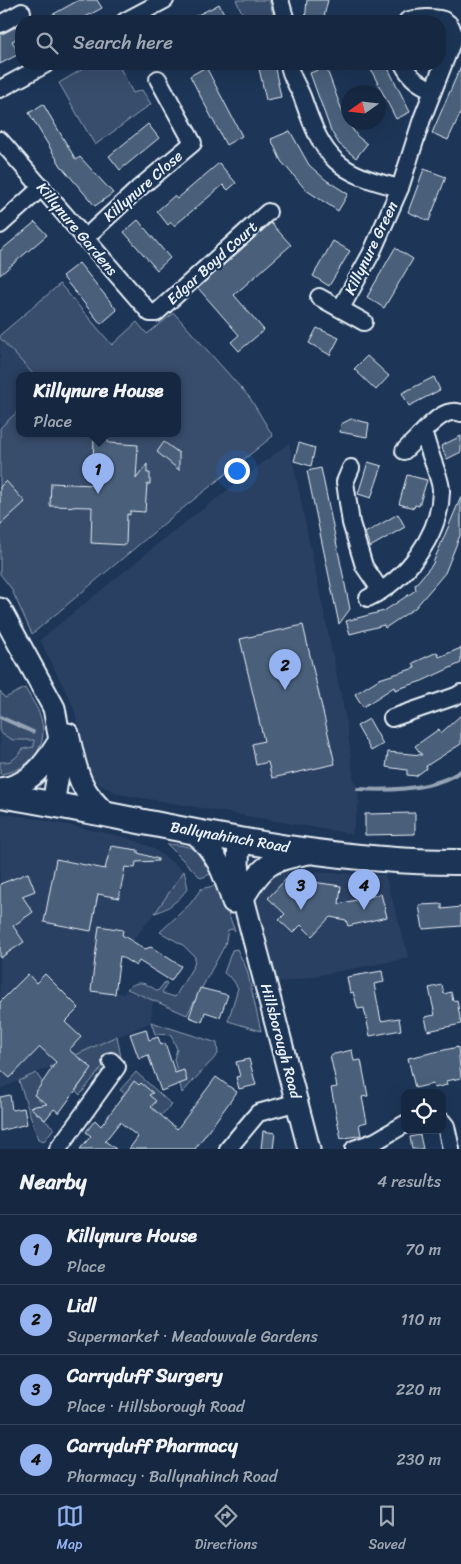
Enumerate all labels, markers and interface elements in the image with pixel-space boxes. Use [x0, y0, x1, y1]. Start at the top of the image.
search box [15, 15, 446, 70]
text: Search here [73, 26, 173, 59]
icon: search [33, 29, 61, 57]
north arrow [341, 85, 386, 130]
street label: Killynure Close [97, 144, 189, 228]
street label: Killynure Gardens [30, 176, 125, 282]
street label: Killynure Green [337, 197, 405, 299]
street label: Edgar Boyd Court [160, 214, 264, 311]
popup [16, 372, 181, 437]
text: Killynure House [34, 374, 163, 407]
text: Place [34, 407, 72, 436]
pin: 1 [82, 453, 114, 494]
your location [224, 458, 250, 484]
pin: 2 [269, 649, 301, 690]
street label: Ballynahinch Road [168, 814, 293, 860]
pin: 3 [285, 869, 317, 910]
pin: 4 [348, 869, 380, 910]
street label: Hillsborough Road [253, 980, 309, 1103]
map controls [401, 1089, 446, 1134]
button: locate [401, 1089, 446, 1134]
text: Nearby [20, 1163, 86, 1201]
text: 4 results [377, 1167, 441, 1196]
text: Killynure House [67, 1219, 197, 1252]
text: 1 [33, 1235, 39, 1264]
text: 70 m [405, 1235, 441, 1264]
text: Place [67, 1252, 106, 1281]
text: Lidl [67, 1289, 96, 1322]
text: 2 [31, 1305, 41, 1334]
text: 110 m [401, 1305, 441, 1334]
text: Supermarket · Meadowvale Gardens [67, 1322, 318, 1351]
text: Carryduff Surgery [67, 1359, 223, 1392]
text: 3 [32, 1375, 40, 1404]
text: 220 m [396, 1375, 441, 1404]
text: Place · Hillsborough Road [67, 1392, 244, 1421]
text: Carryduff Pharmacy [67, 1429, 238, 1462]
text: 4 [31, 1445, 41, 1474]
text: 230 m [396, 1445, 441, 1474]
text: Pharmacy · Ballynahinch Road [67, 1462, 277, 1491]
tab: Map [56, 1502, 84, 1557]
tab: Directions [195, 1502, 257, 1557]
tab: Saved [369, 1502, 405, 1557]

